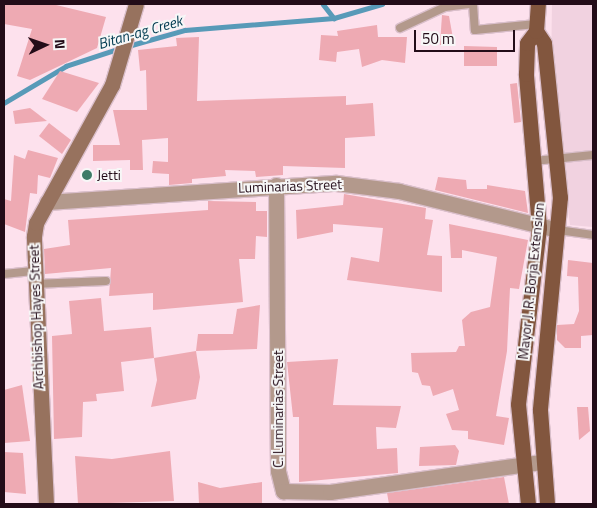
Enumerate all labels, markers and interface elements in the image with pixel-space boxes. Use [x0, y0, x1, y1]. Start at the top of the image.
water label: Bitan-ag Creek [96, 11, 184, 53]
north arrow [20, 20, 70, 70]
scale bar [417, 20, 518, 52]
text: 50 m [422, 27, 455, 50]
text: N [50, 39, 71, 50]
place label: Jetti [97, 167, 121, 183]
marker: Jetti [81, 169, 93, 181]
street label: Luminarias Street [238, 176, 342, 196]
street label: Mayor J. R. Borja Extension [514, 202, 548, 360]
street label: Archbishop Hayes Street [25, 244, 47, 390]
street label: C. Luminarias Street [270, 350, 286, 468]

